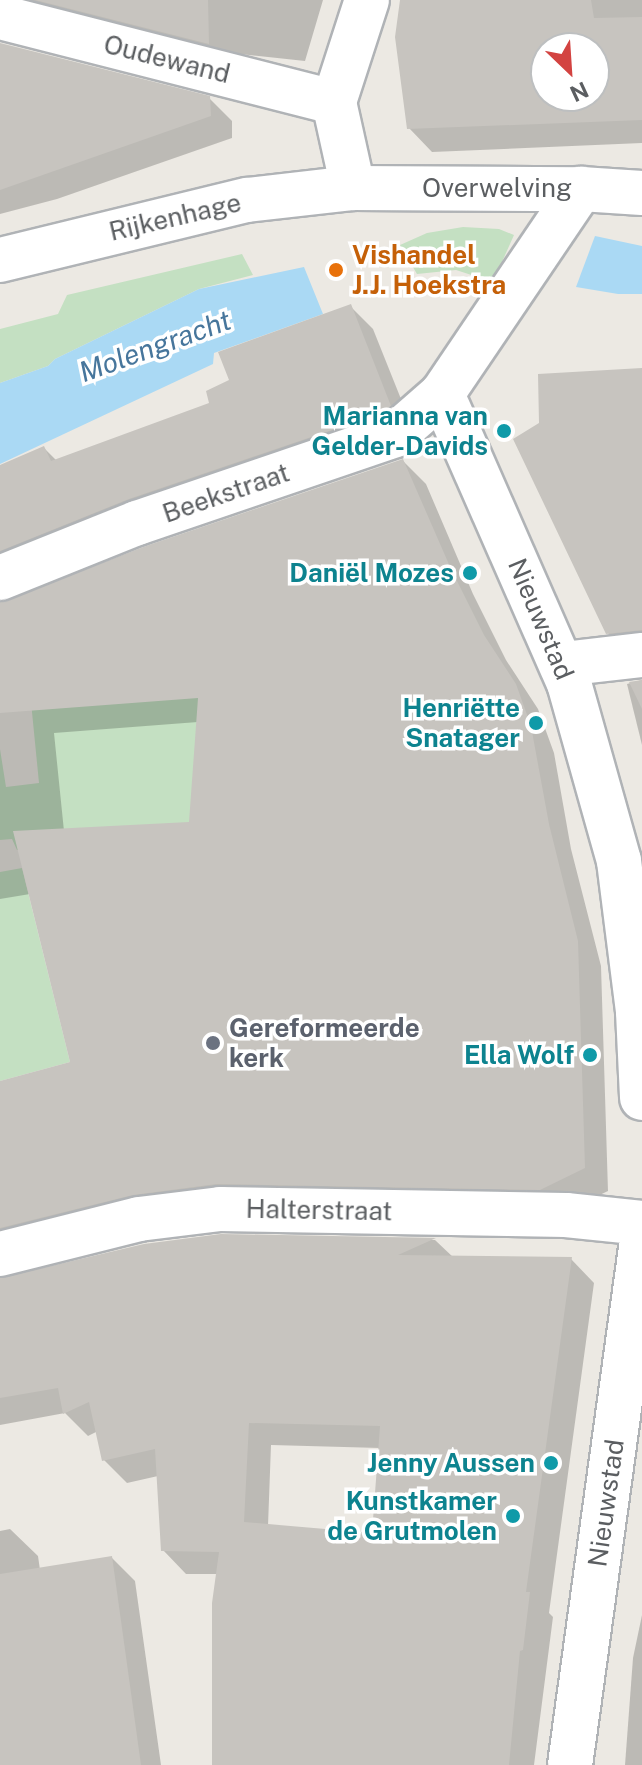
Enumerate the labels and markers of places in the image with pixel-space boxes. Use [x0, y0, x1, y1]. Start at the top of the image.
place label: Vishandel J.J. Hoekstra [352, 239, 506, 300]
marker: Vishandel J.J. Hoekstra [327, 261, 345, 279]
place label: Marianna van Gelder-Davids [311, 400, 488, 462]
marker: Marianna van Gelder-Davids [495, 422, 513, 440]
place label: Daniël Mozes [289, 557, 454, 589]
marker: Daniël Mozes [461, 564, 479, 582]
place label: Henriëtte Snatager [402, 692, 520, 754]
marker: Henriëtte Snatager [527, 714, 545, 732]
place label: Gereformeerde kerk [229, 1012, 420, 1074]
marker: Gereformeerde kerk [204, 1034, 222, 1052]
place label: Ella Wolf [463, 1039, 574, 1071]
marker: Ella Wolf [581, 1046, 599, 1064]
place label: Jenny Aussen [367, 1447, 535, 1479]
marker: Jenny Aussen [542, 1454, 560, 1472]
place label: Kunstkamer de Grutmolen [327, 1485, 497, 1546]
marker: Kunstkamer de Grutmolen [504, 1507, 522, 1525]

